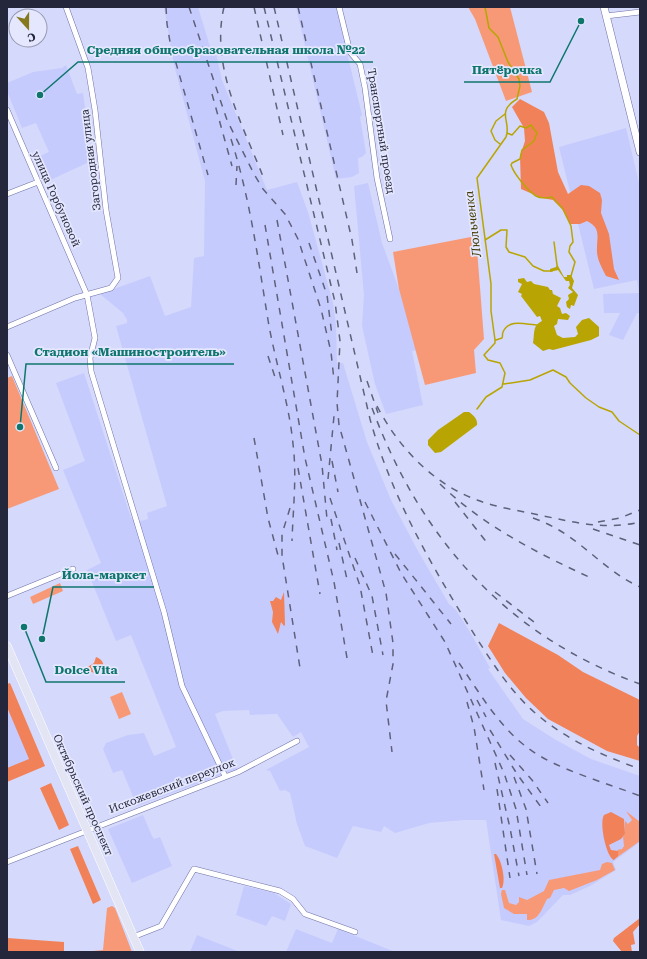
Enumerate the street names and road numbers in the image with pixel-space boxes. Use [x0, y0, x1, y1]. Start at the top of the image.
street label: Транспортный проезд [365, 67, 397, 195]
street label: Загородная улица [78, 109, 104, 211]
street label: улица Горбуновой [29, 149, 83, 249]
street label: Октябрьский проспект [50, 732, 116, 858]
street label: Искожевский переулок [107, 756, 237, 816]

